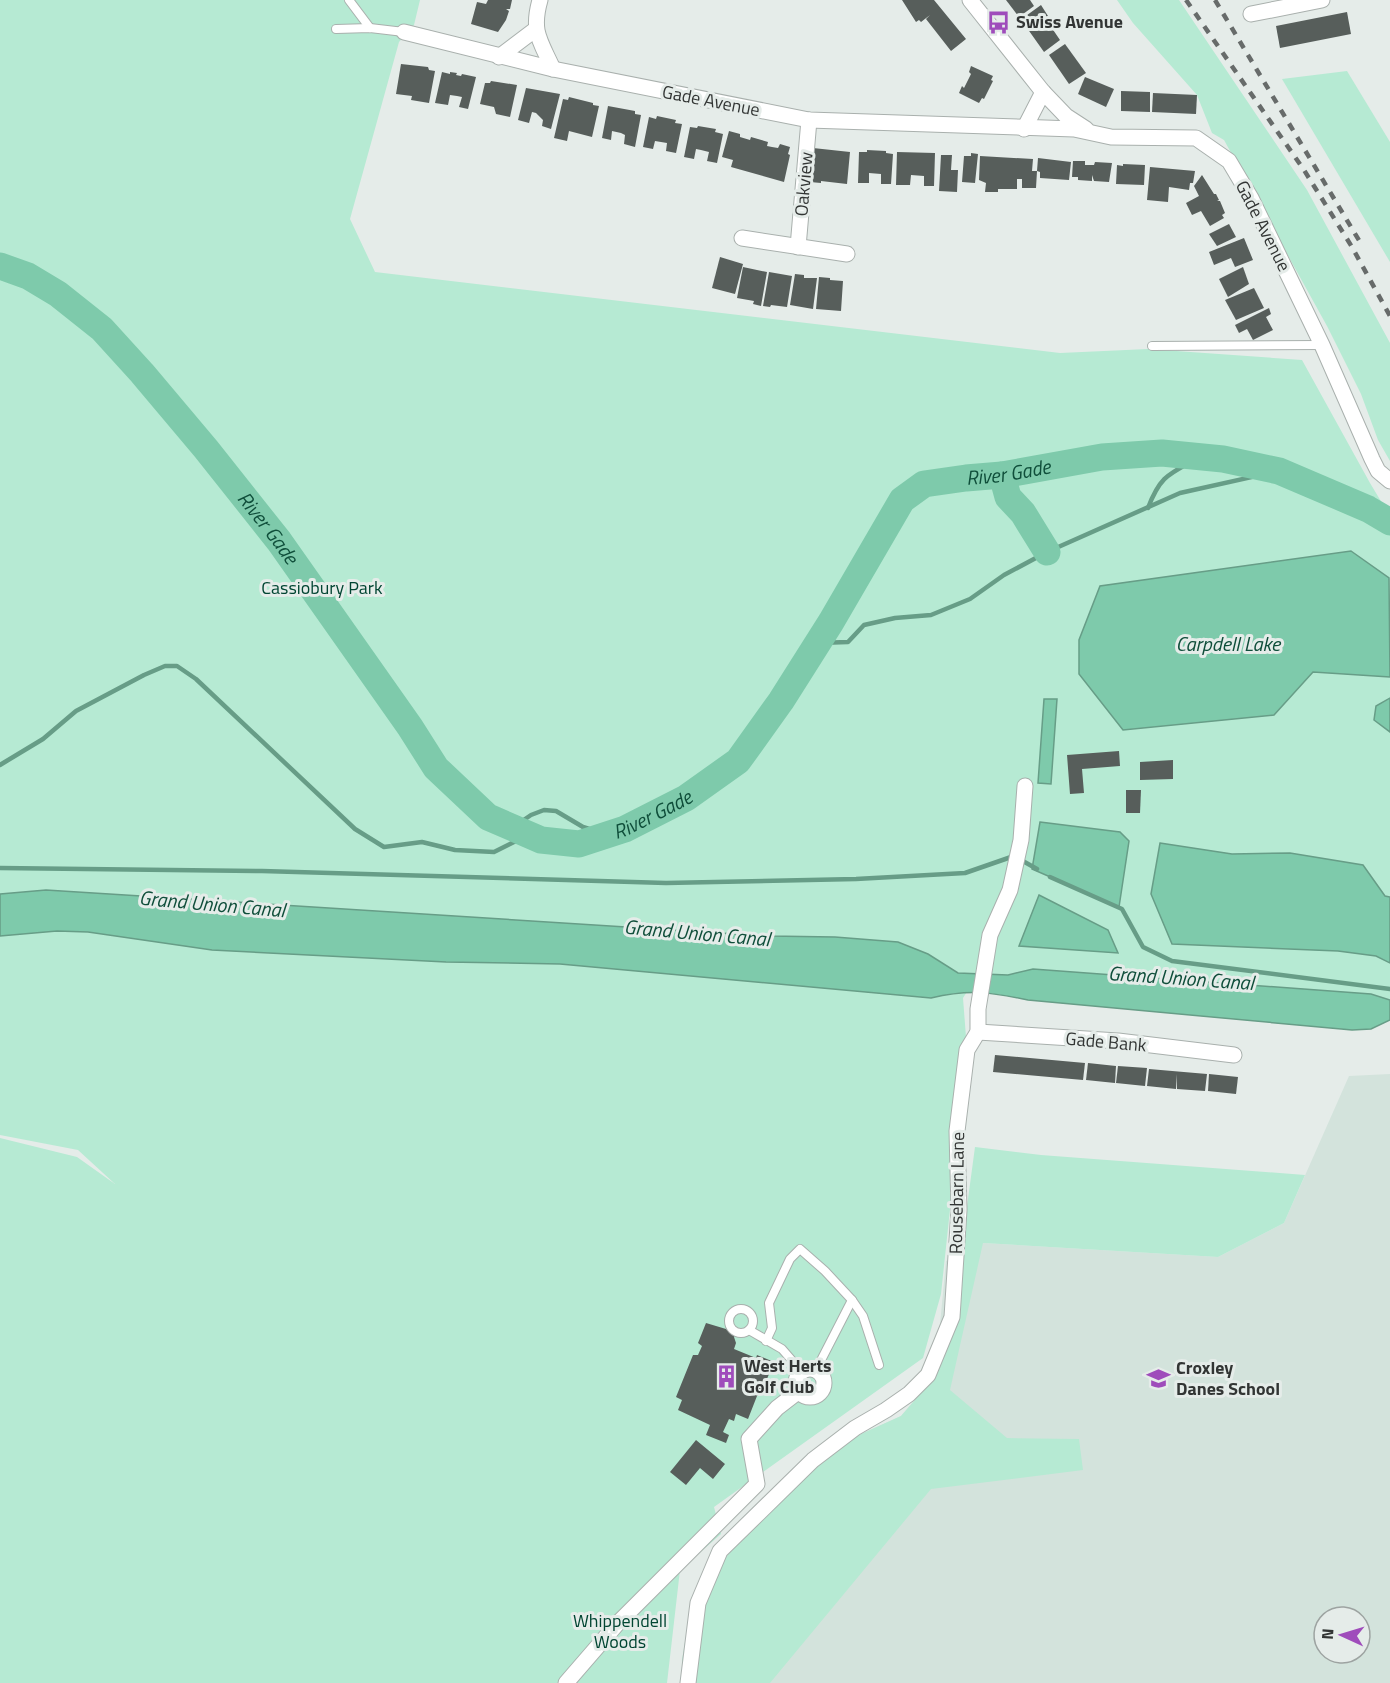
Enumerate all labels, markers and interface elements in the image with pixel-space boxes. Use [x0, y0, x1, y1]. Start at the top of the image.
place label: Swiss Avenue [1016, 8, 1123, 35]
bus stop icon: Swiss Avenue [985, 9, 1011, 35]
street label: Gade Avenue [660, 78, 762, 123]
street label: Oakview [787, 150, 820, 217]
street label: Gade Avenue [1229, 176, 1298, 276]
water label: River Gade [965, 450, 1055, 493]
water label: River Gade [230, 484, 308, 572]
park label: Cassiobury Park [261, 574, 383, 601]
water label: Carpdell Lake [1176, 628, 1282, 659]
water label: River Gade [609, 781, 700, 847]
water label: Grand Union Canal [138, 882, 289, 926]
water label: Grand Union Canal [623, 911, 774, 955]
water label: Grand Union Canal [1107, 957, 1258, 998]
street label: Gade Bank [1064, 1025, 1148, 1059]
street label: Rousebarn Lane [942, 1132, 971, 1254]
place label: West Herts Golf Club [744, 1352, 832, 1400]
place label: Croxley Danes School [1176, 1354, 1280, 1402]
building icon: West Herts Golf Club [713, 1363, 739, 1389]
school or university icon: Croxley Danes School [1145, 1365, 1171, 1391]
north arrow [1312, 1605, 1372, 1665]
park label: Whippendell Woods [573, 1607, 667, 1655]
text: N [1315, 1628, 1339, 1640]

